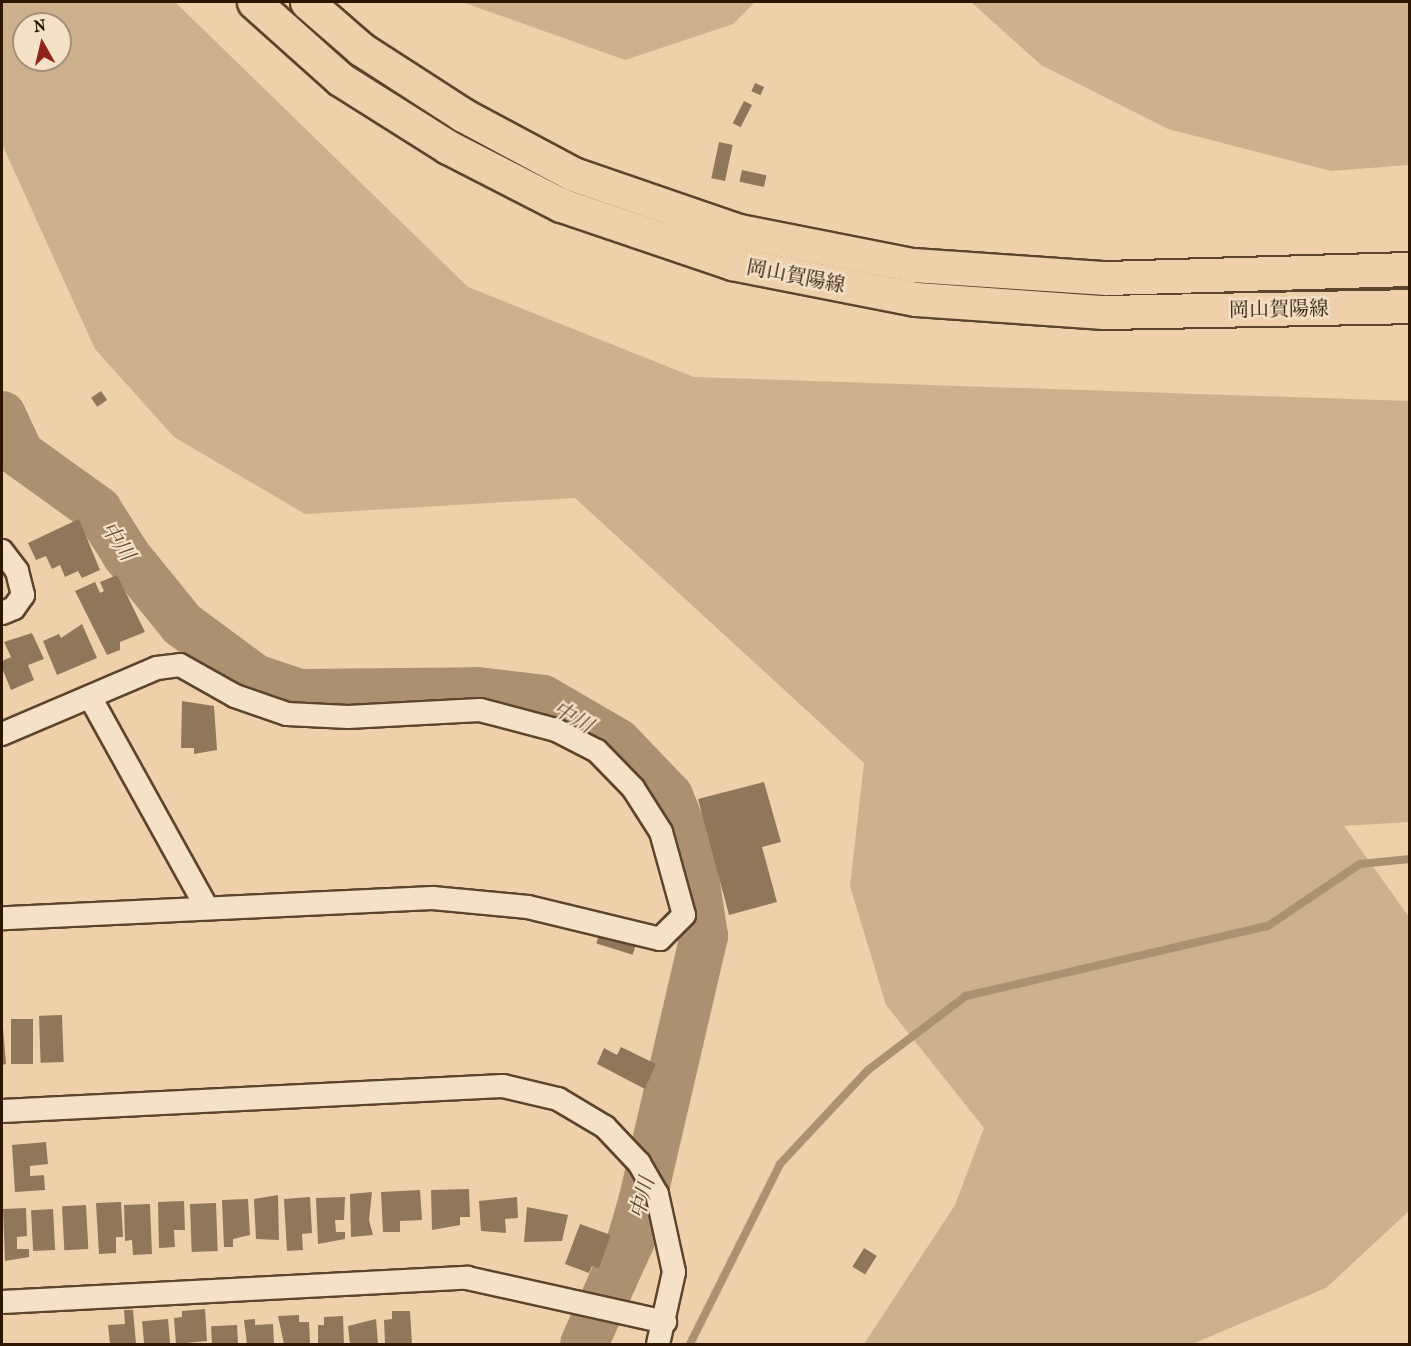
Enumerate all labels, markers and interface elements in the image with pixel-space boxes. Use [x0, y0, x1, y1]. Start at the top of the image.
north arrow [12, 12, 72, 72]
text: N [32, 15, 47, 36]
street label: 岡山賀陽線 [745, 255, 847, 297]
street label: 岡山賀陽線 [1229, 296, 1329, 322]
water label: 中川 [96, 517, 140, 565]
water label: 中川 [549, 696, 597, 738]
water label: 中川 [624, 1174, 660, 1222]

